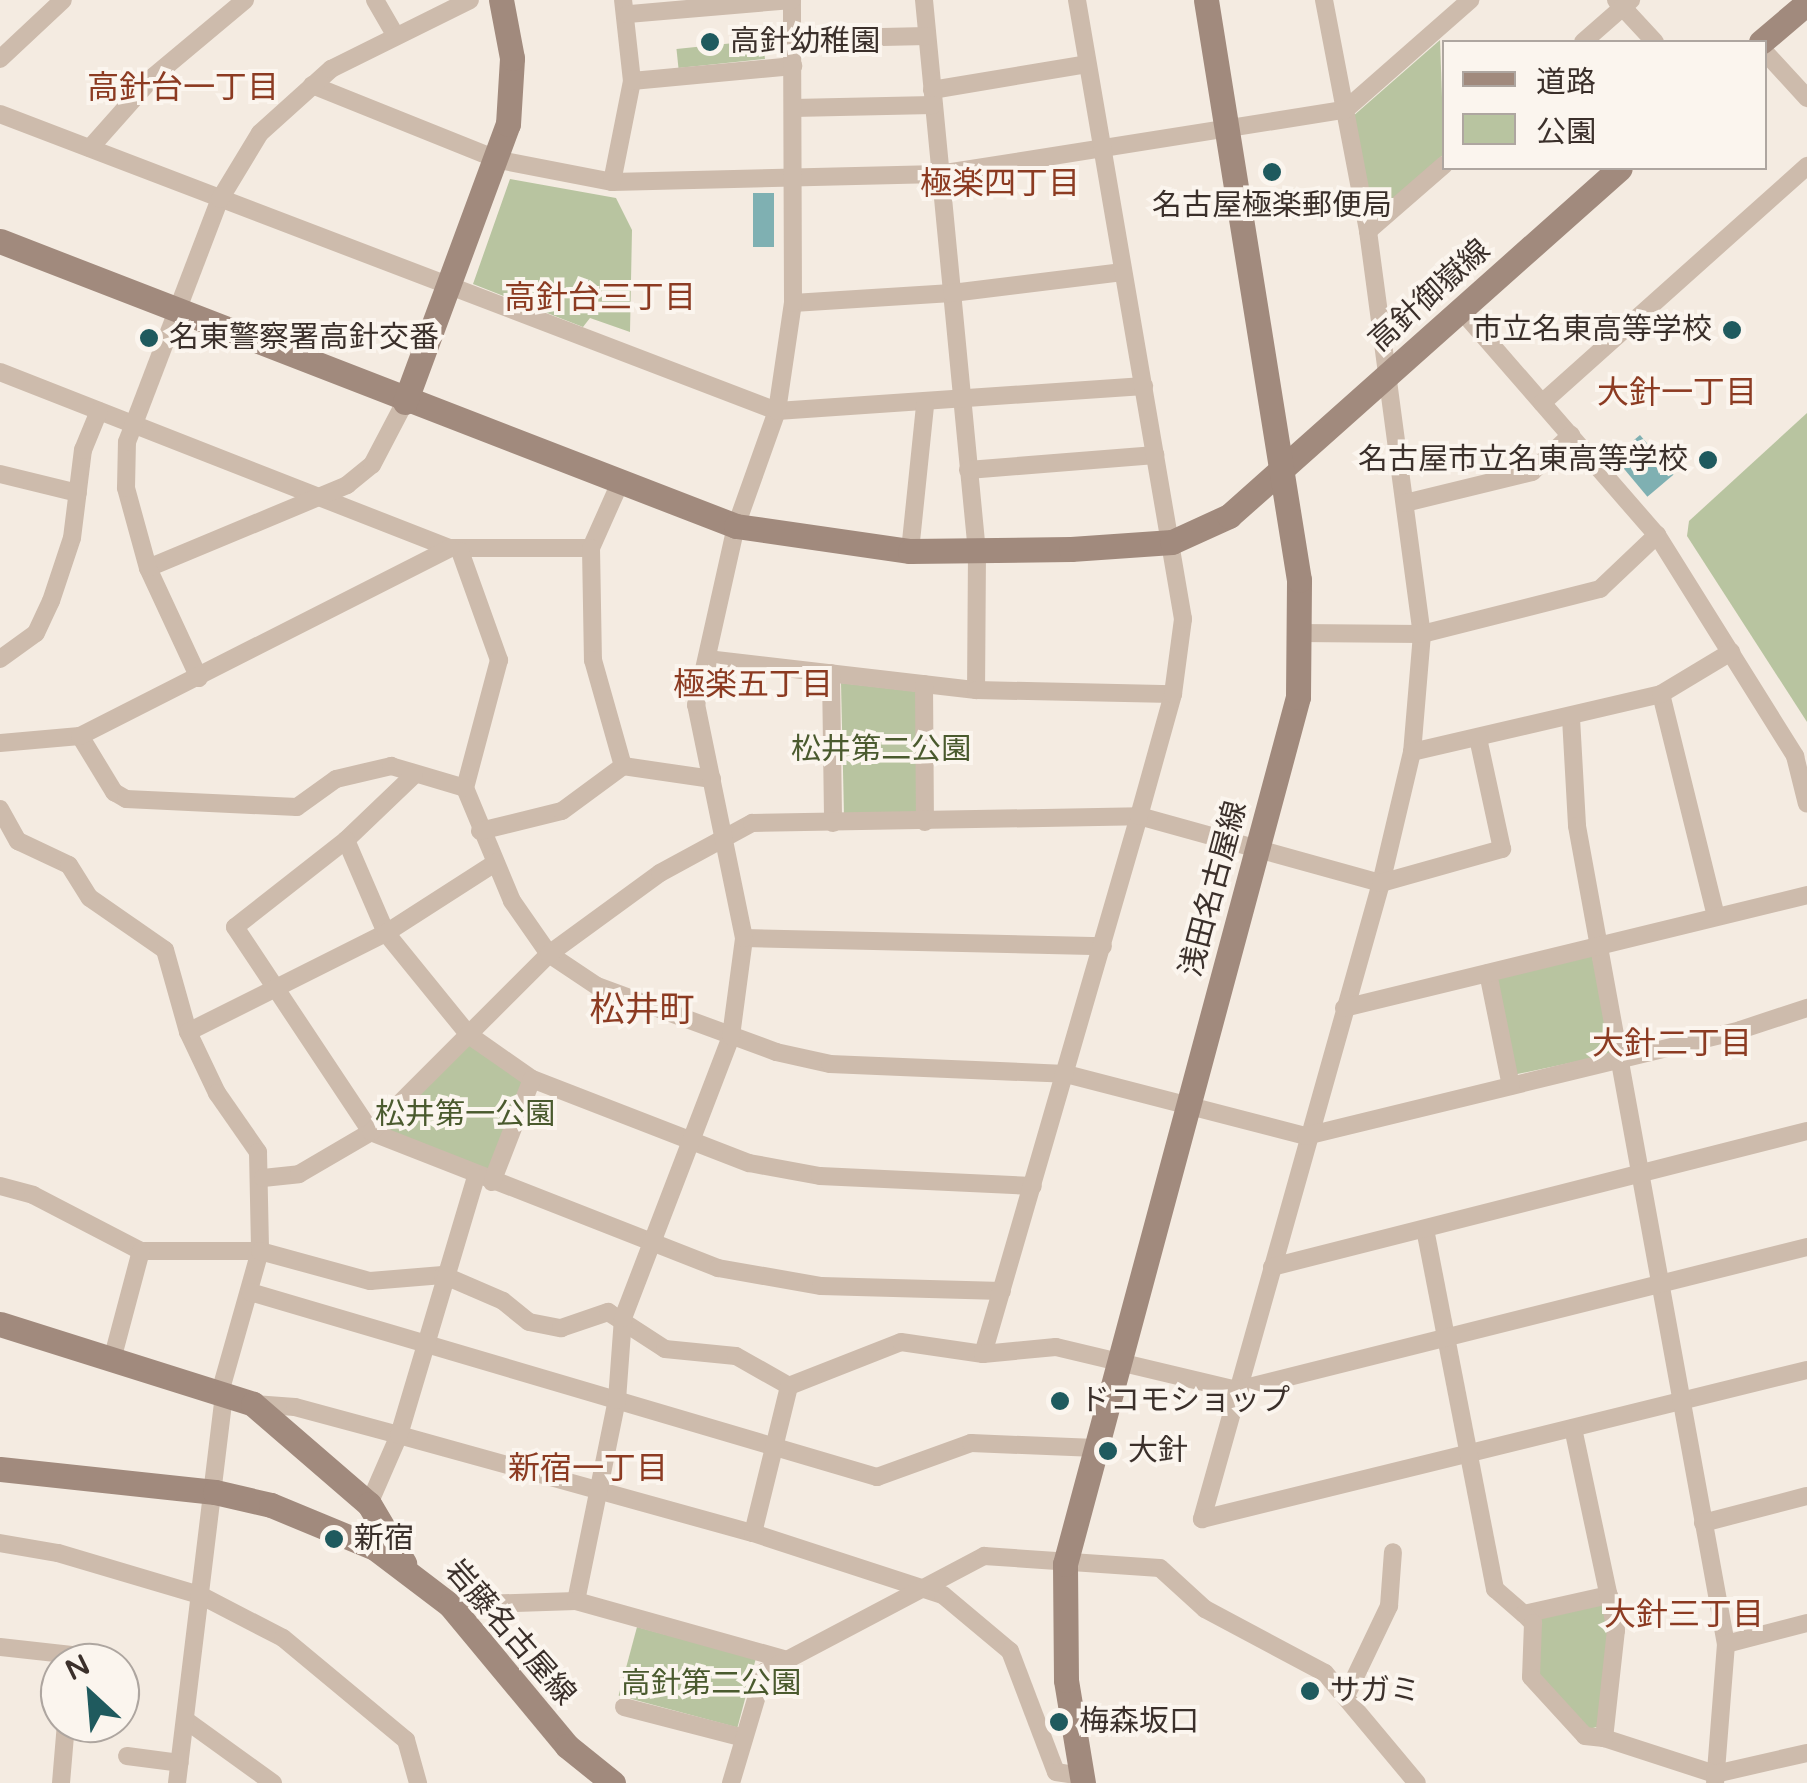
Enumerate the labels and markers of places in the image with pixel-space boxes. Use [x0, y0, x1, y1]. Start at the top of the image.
place label: 高針幼稚園 [730, 24, 880, 60]
marker: 高針幼稚園 [699, 31, 721, 53]
marker: 名古屋極楽郵便局 [1261, 161, 1283, 183]
place label: 名古屋極楽郵便局 [1152, 188, 1392, 224]
place label: 市立名東高等学校 [1472, 312, 1712, 348]
marker: 市立名東高等学校 [1721, 319, 1743, 341]
place label: 名東警察署高針交番 [169, 320, 439, 356]
marker: 名東警察署高針交番 [138, 327, 160, 349]
place label: 名古屋市立名東高等学校 [1358, 442, 1688, 478]
marker: 名古屋市立名東高等学校 [1697, 449, 1719, 471]
place label: ドコモショップ [1080, 1383, 1290, 1419]
marker: ドコモショップ [1049, 1390, 1071, 1412]
place label: 大針 [1128, 1433, 1188, 1469]
marker: 大針 [1097, 1440, 1119, 1462]
place label: 新宿 [354, 1521, 414, 1557]
marker: 新宿 [323, 1528, 345, 1550]
place label: サガミ [1330, 1673, 1420, 1709]
marker: サガミ [1299, 1680, 1321, 1702]
place label: 梅森坂口 [1079, 1704, 1199, 1740]
marker: 梅森坂口 [1048, 1711, 1070, 1733]

